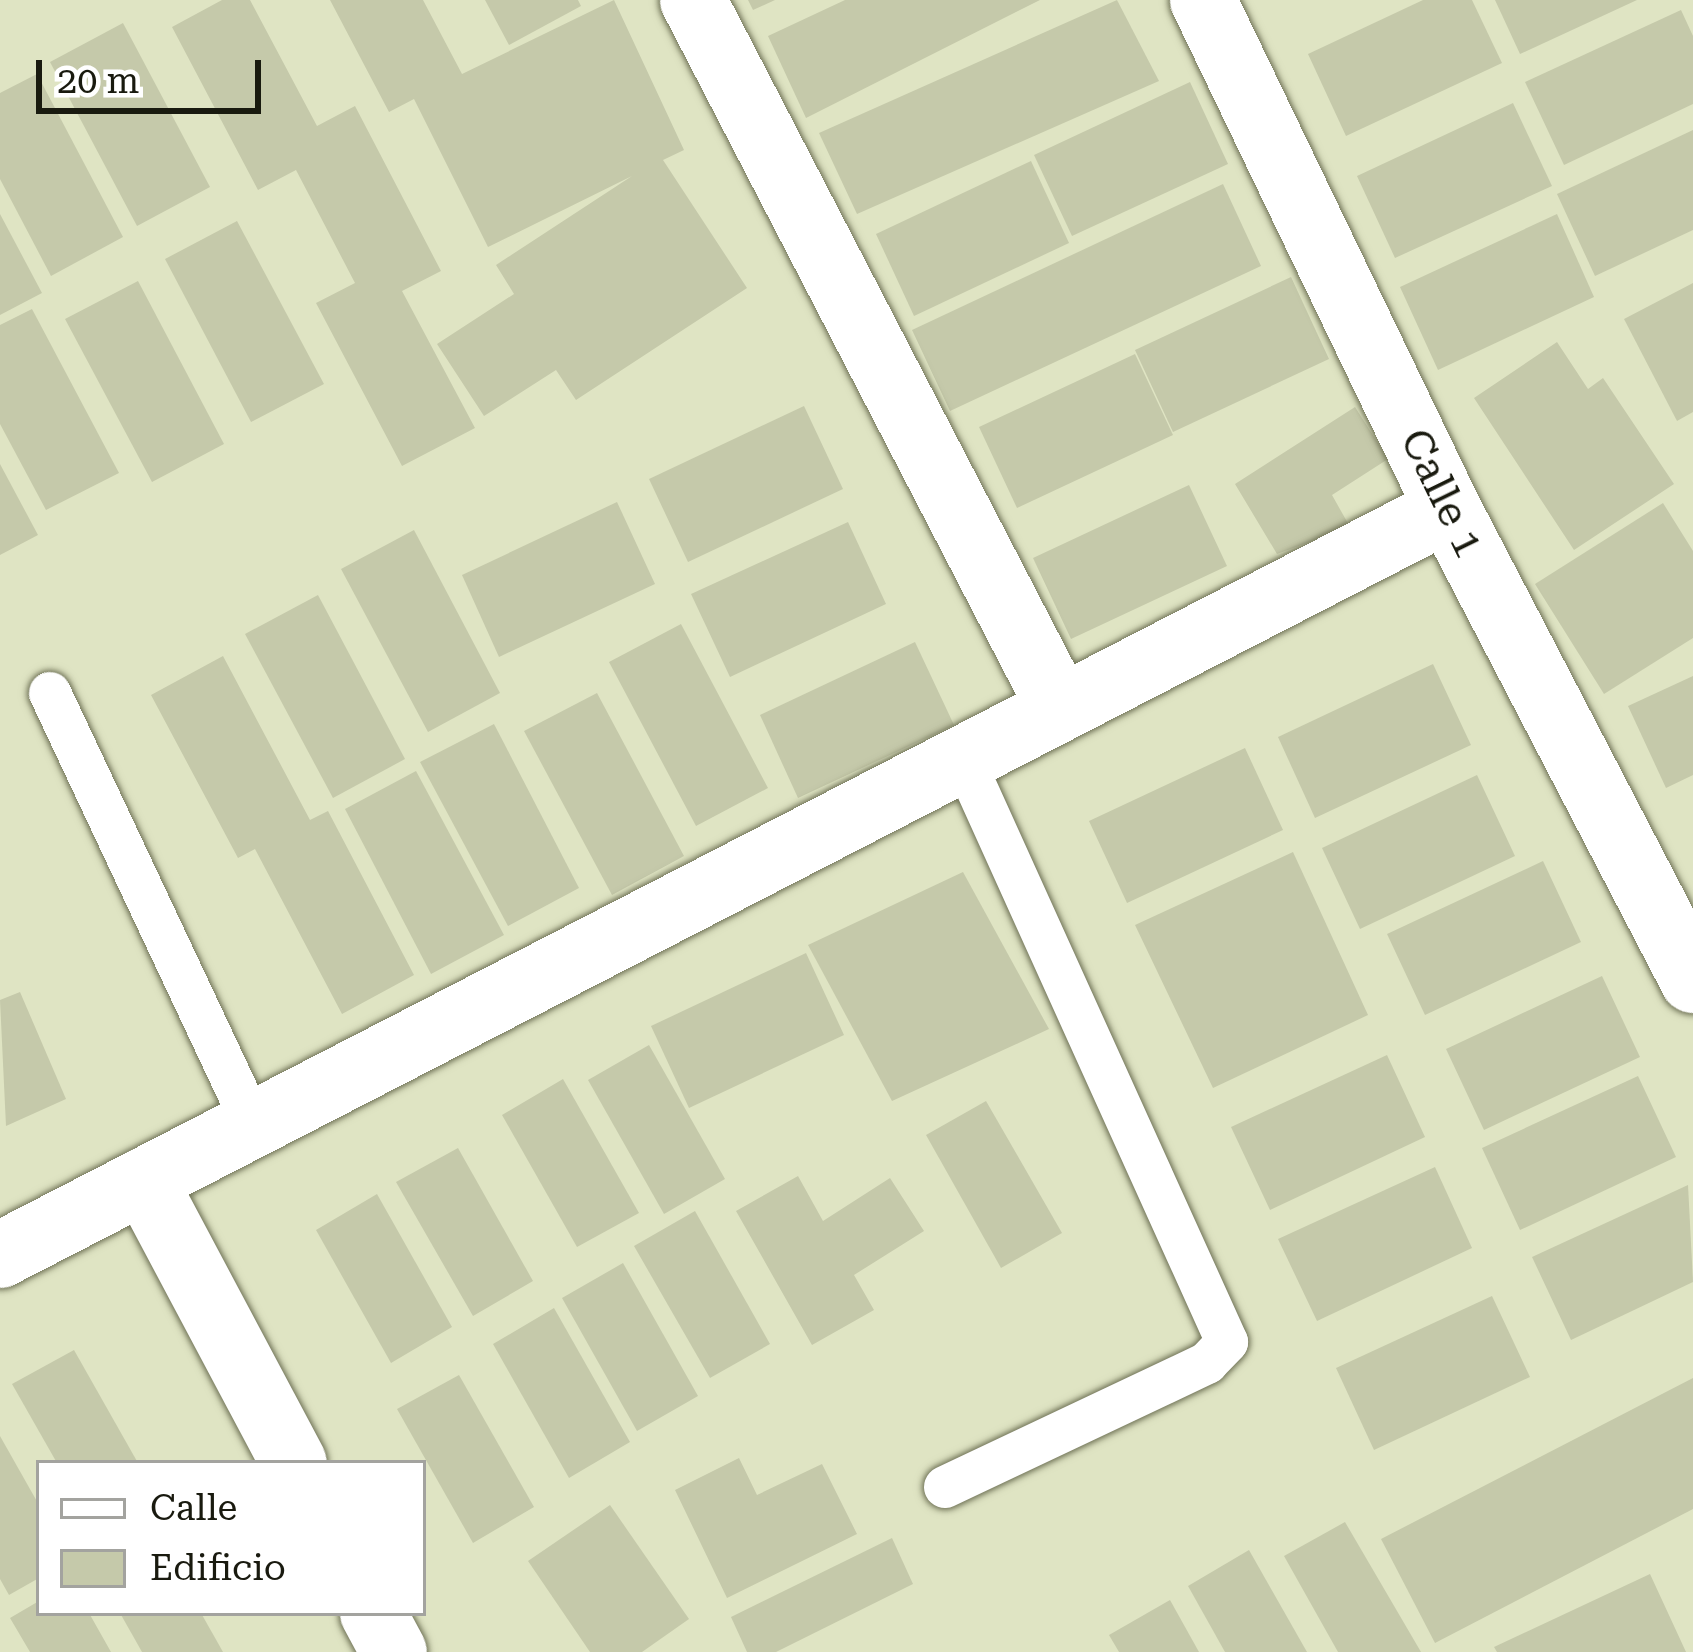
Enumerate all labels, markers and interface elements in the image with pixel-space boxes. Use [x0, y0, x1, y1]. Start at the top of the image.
scale bar [42, 36, 267, 110]
text: 20 m [57, 60, 139, 102]
street label: Calle 1 [1390, 421, 1494, 565]
legend [36, 1460, 426, 1616]
text: Calle [150, 1487, 237, 1529]
text: Edificio [150, 1547, 286, 1589]

